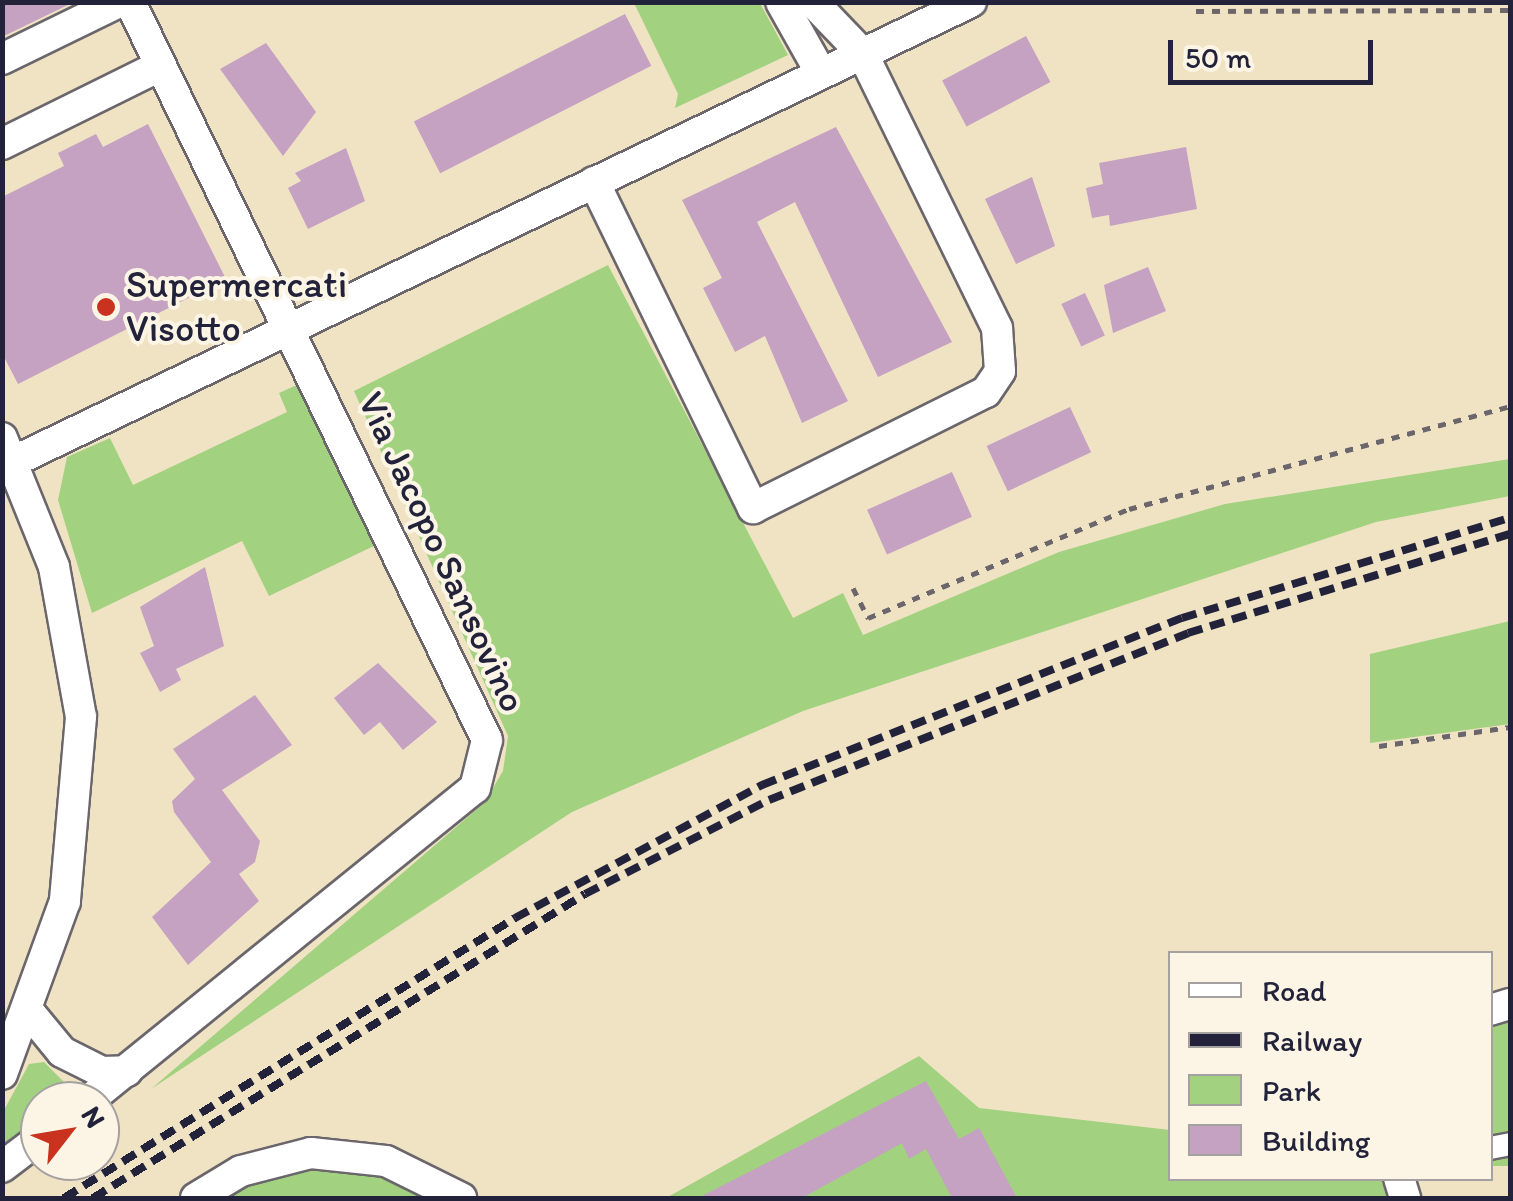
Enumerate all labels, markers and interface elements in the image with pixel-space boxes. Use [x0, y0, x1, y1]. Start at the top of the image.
scale bar [1173, 20, 1378, 82]
text: 50 m [1185, 39, 1251, 76]
place label: Supermercati Visotto [126, 262, 347, 352]
marker: Supermercati Visotto [95, 296, 117, 318]
street label: Via Jacopo Sansovino [348, 385, 536, 719]
legend [1168, 951, 1493, 1181]
text: Road [1262, 972, 1327, 1009]
text: Railway [1262, 1022, 1362, 1059]
text: Park [1262, 1072, 1321, 1109]
north arrow [20, 1081, 120, 1181]
text: N [75, 1100, 113, 1133]
text: Building [1262, 1122, 1370, 1159]

